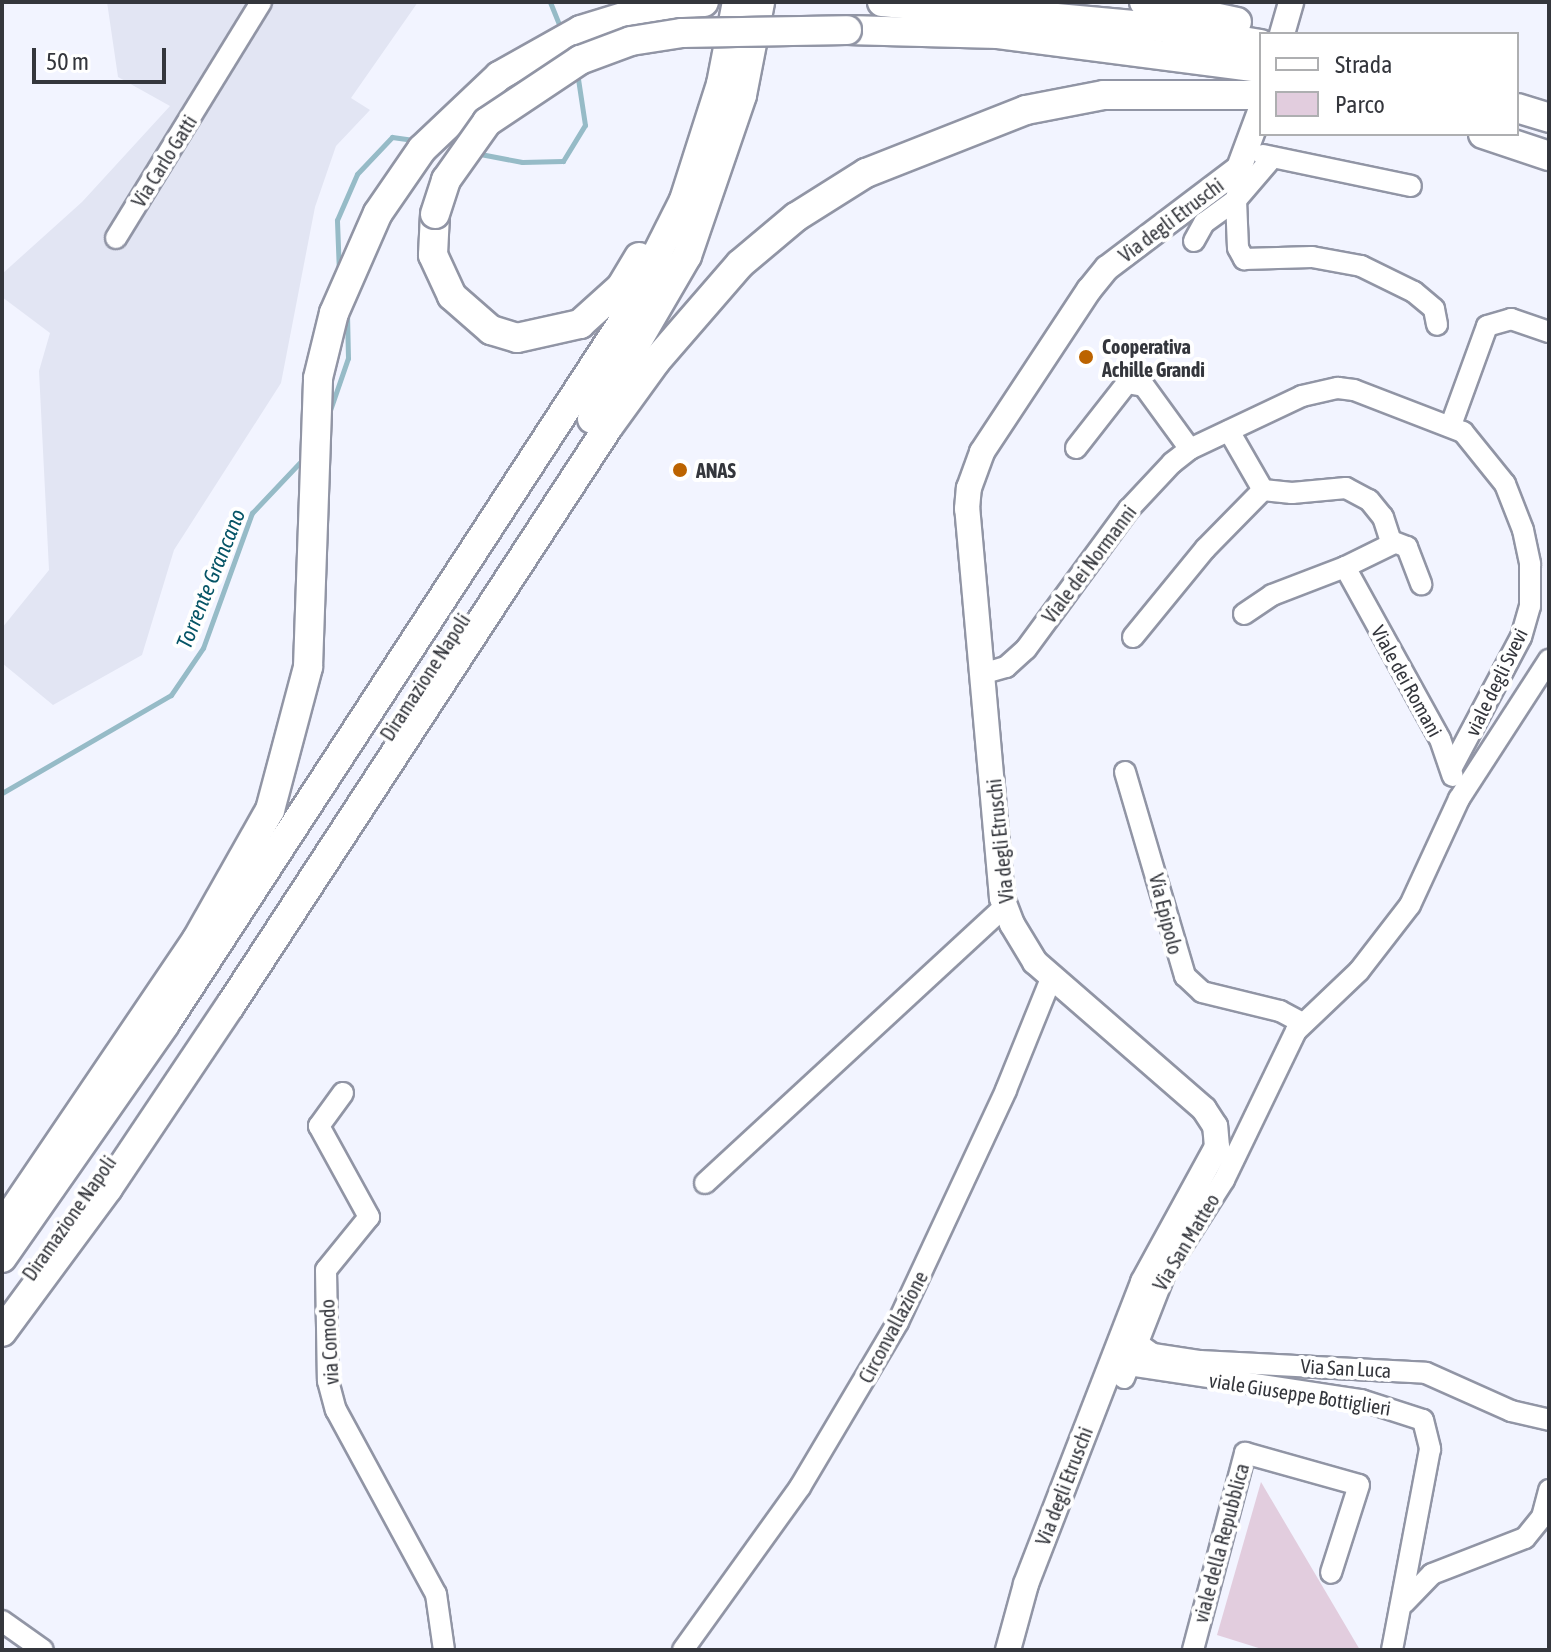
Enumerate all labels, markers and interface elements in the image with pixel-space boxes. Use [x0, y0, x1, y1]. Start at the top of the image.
scale bar [36, 32, 170, 82]
legend [1259, 32, 1519, 136]
text: 50 m [46, 48, 89, 75]
text: Strada [1335, 51, 1392, 78]
text: Parco [1335, 91, 1385, 118]
street label: Via Carlo Gatti [126, 111, 202, 211]
street label: Via degli Etruschi [1114, 173, 1228, 267]
place label: Cooperativa Achille Grandi [1102, 334, 1205, 381]
marker: Cooperativa Achille Grandi [1077, 348, 1095, 366]
place label: ANAS [696, 458, 736, 482]
marker: ANAS [671, 461, 689, 479]
street label: Viale dei Normanni [1037, 500, 1141, 628]
water label: Torrente Grancano [171, 505, 251, 653]
street label: Diramazione Napoli [375, 609, 475, 745]
street label: Viale dei Romani [1366, 621, 1448, 741]
street label: viale degli Svevi [1460, 624, 1532, 740]
street label: Via degli Etruschi [982, 778, 1018, 904]
street label: Via Epipolo [1144, 871, 1188, 957]
street label: Diramazione Napoli [17, 1151, 121, 1285]
street label: Via San Matteo [1148, 1189, 1224, 1295]
street label: Circonvallazione [853, 1267, 933, 1387]
street label: via Comodo [315, 1298, 343, 1386]
street label: Via San Luca [1300, 1354, 1392, 1382]
street label: viale Giuseppe Bottiglieri [1207, 1368, 1393, 1420]
street label: Via degli Etruschi [1030, 1423, 1098, 1549]
street label: viale della Repubblica [1188, 1461, 1254, 1625]

